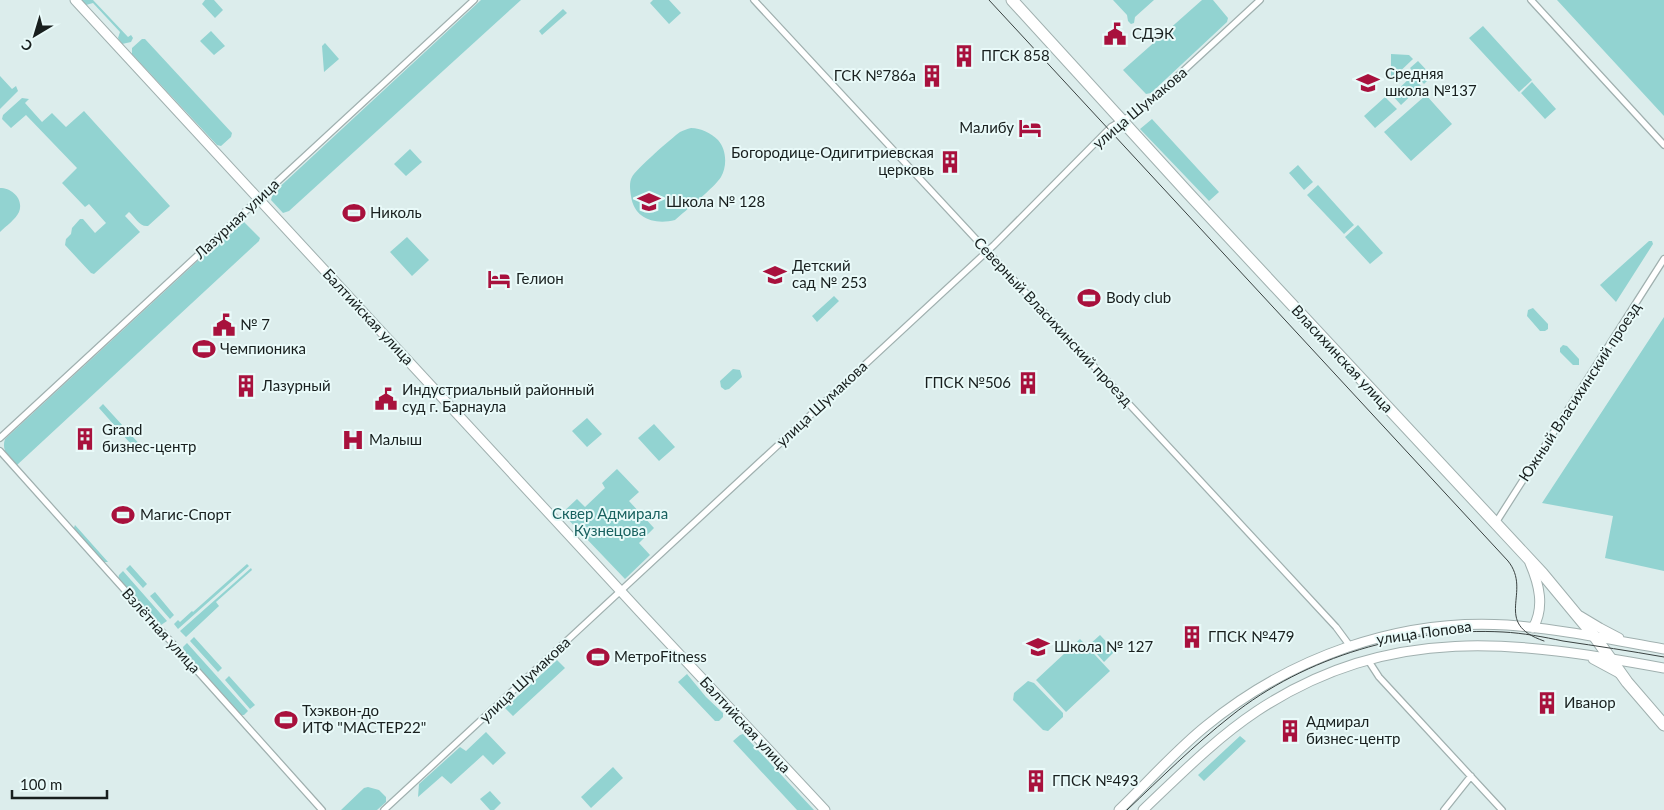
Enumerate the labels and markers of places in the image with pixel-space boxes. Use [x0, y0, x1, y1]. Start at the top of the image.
public building icon: СДЭК [1102, 21, 1128, 47]
place label: СДЭК [1132, 24, 1174, 42]
building icon: ПГСК 858 [951, 43, 977, 69]
place label: ПГСК 858 [981, 46, 1050, 64]
building icon: ГСК №786а [919, 63, 945, 89]
place label: Средняя школа №137 [1385, 64, 1477, 99]
place label: ГСК №786а [834, 66, 916, 84]
school or university icon: Средняя школа №137 [1355, 70, 1381, 96]
hotel icon: Малибу [1017, 115, 1043, 141]
place label: Малибу [959, 118, 1014, 136]
place label: Богородице-Одигитриевская церковь [731, 143, 934, 178]
building icon: Богородице-Одигитриевская церковь [937, 149, 963, 175]
school or university icon: Школа № 128 [636, 189, 662, 215]
place label: Школа № 128 [666, 192, 765, 210]
sports icon: Николь [341, 200, 367, 226]
place label: Николь [370, 203, 422, 221]
place label: Детский сад № 253 [792, 256, 867, 291]
school or university icon: Детский сад № 253 [762, 262, 788, 288]
hotel icon: Гелион [486, 266, 512, 292]
place label: Гелион [516, 269, 564, 287]
sports icon: Body club [1076, 285, 1102, 311]
place label: Body club [1106, 288, 1171, 306]
public building icon: № 7 [211, 312, 237, 338]
place label: № 7 [240, 315, 270, 333]
sports icon: Чемпионика [191, 336, 217, 362]
place label: Чемпионика [220, 339, 306, 357]
building icon: ГПСК №506 [1015, 370, 1041, 396]
building icon: Лазурный [233, 373, 259, 399]
place label: ГПСК №506 [925, 373, 1011, 391]
place label: Лазурный [261, 376, 331, 394]
place label: Индустриальный районный суд г. Барнаула [402, 380, 595, 415]
public building icon: Индустриальный районный суд г. Барнаула [373, 386, 399, 412]
place label: Grand бизнес-центр [102, 420, 196, 455]
building icon: Grand бизнес-центр [72, 426, 98, 452]
hospital icon: Малыш [340, 427, 366, 453]
place label: Малыш [369, 430, 422, 448]
sports icon: Магис-Спорт [110, 502, 136, 528]
place label: Магис-Спорт [140, 505, 232, 523]
building icon: ГПСК №479 [1179, 624, 1205, 650]
place label: ГПСК №479 [1208, 627, 1294, 645]
school or university icon: Школа № 127 [1025, 634, 1051, 660]
place label: Школа № 127 [1054, 637, 1153, 655]
sports icon: МетроFitness [585, 644, 611, 670]
place label: МетроFitness [614, 647, 707, 665]
building icon: Иванор [1534, 690, 1560, 716]
place label: Иванор [1564, 693, 1616, 711]
place label: Тхэквон-до ИТФ "МАСТЕР22" [302, 701, 426, 736]
sports icon: Тхэквон-до ИТФ "МАСТЕР22" [273, 707, 299, 733]
place label: Адмирал бизнес-центр [1306, 712, 1400, 747]
building icon: Адмирал бизнес-центр [1277, 718, 1303, 744]
building icon: ГПСК №493 [1023, 768, 1049, 794]
place label: ГПСК №493 [1052, 771, 1138, 789]

